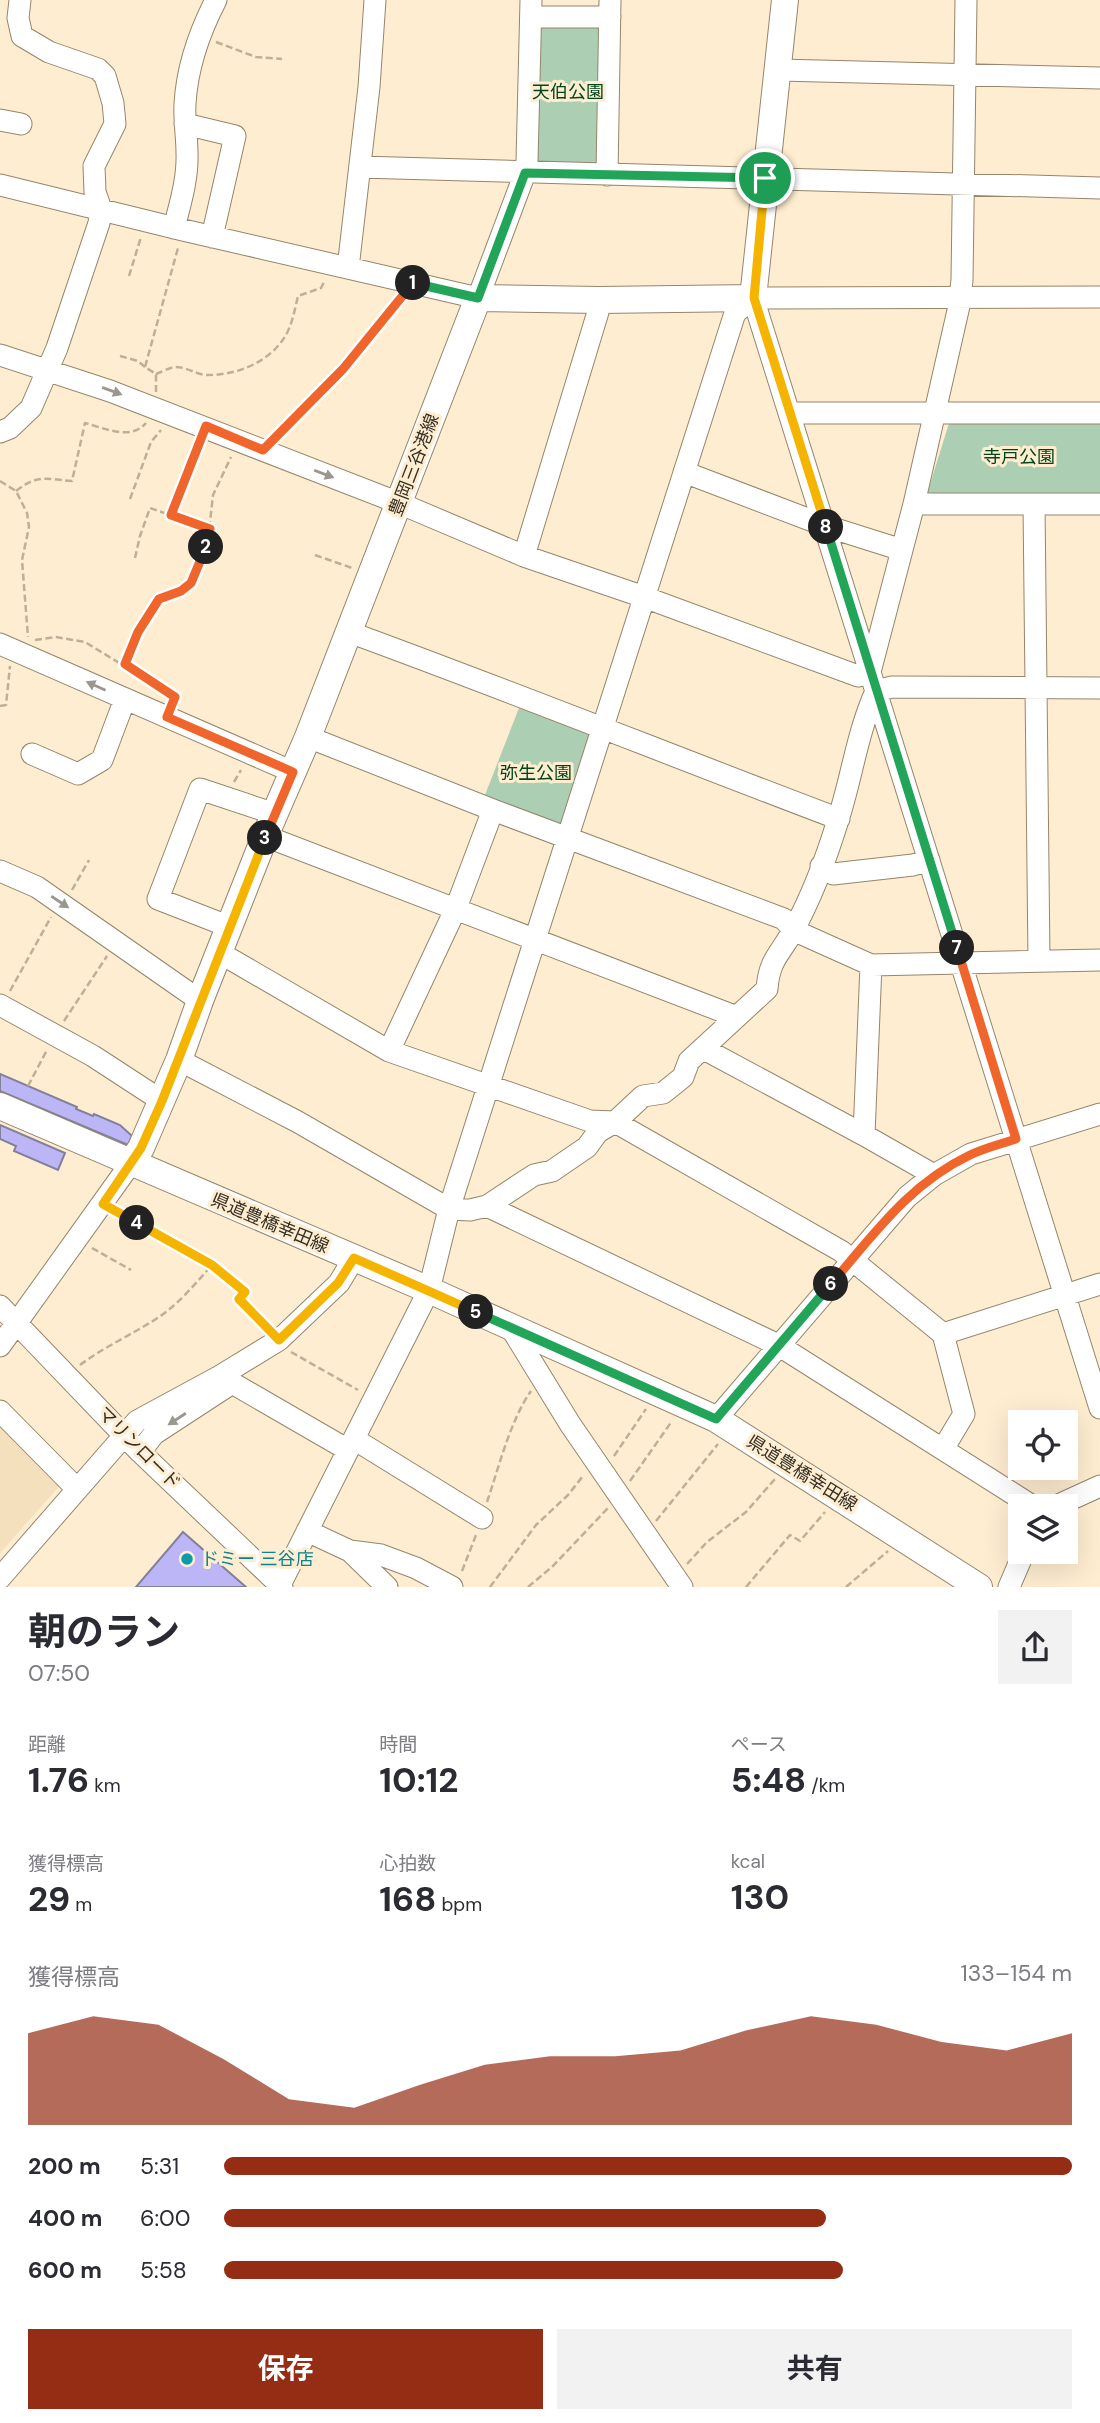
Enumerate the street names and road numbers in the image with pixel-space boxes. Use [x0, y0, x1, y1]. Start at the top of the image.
street label: 豊岡三谷港線 [383, 410, 445, 520]
street label: 県道豊橋幸田線 [207, 1187, 333, 1259]
street label: マリンロード [92, 1401, 186, 1495]
street label: 県道豊橋幸田線 [742, 1429, 862, 1517]

